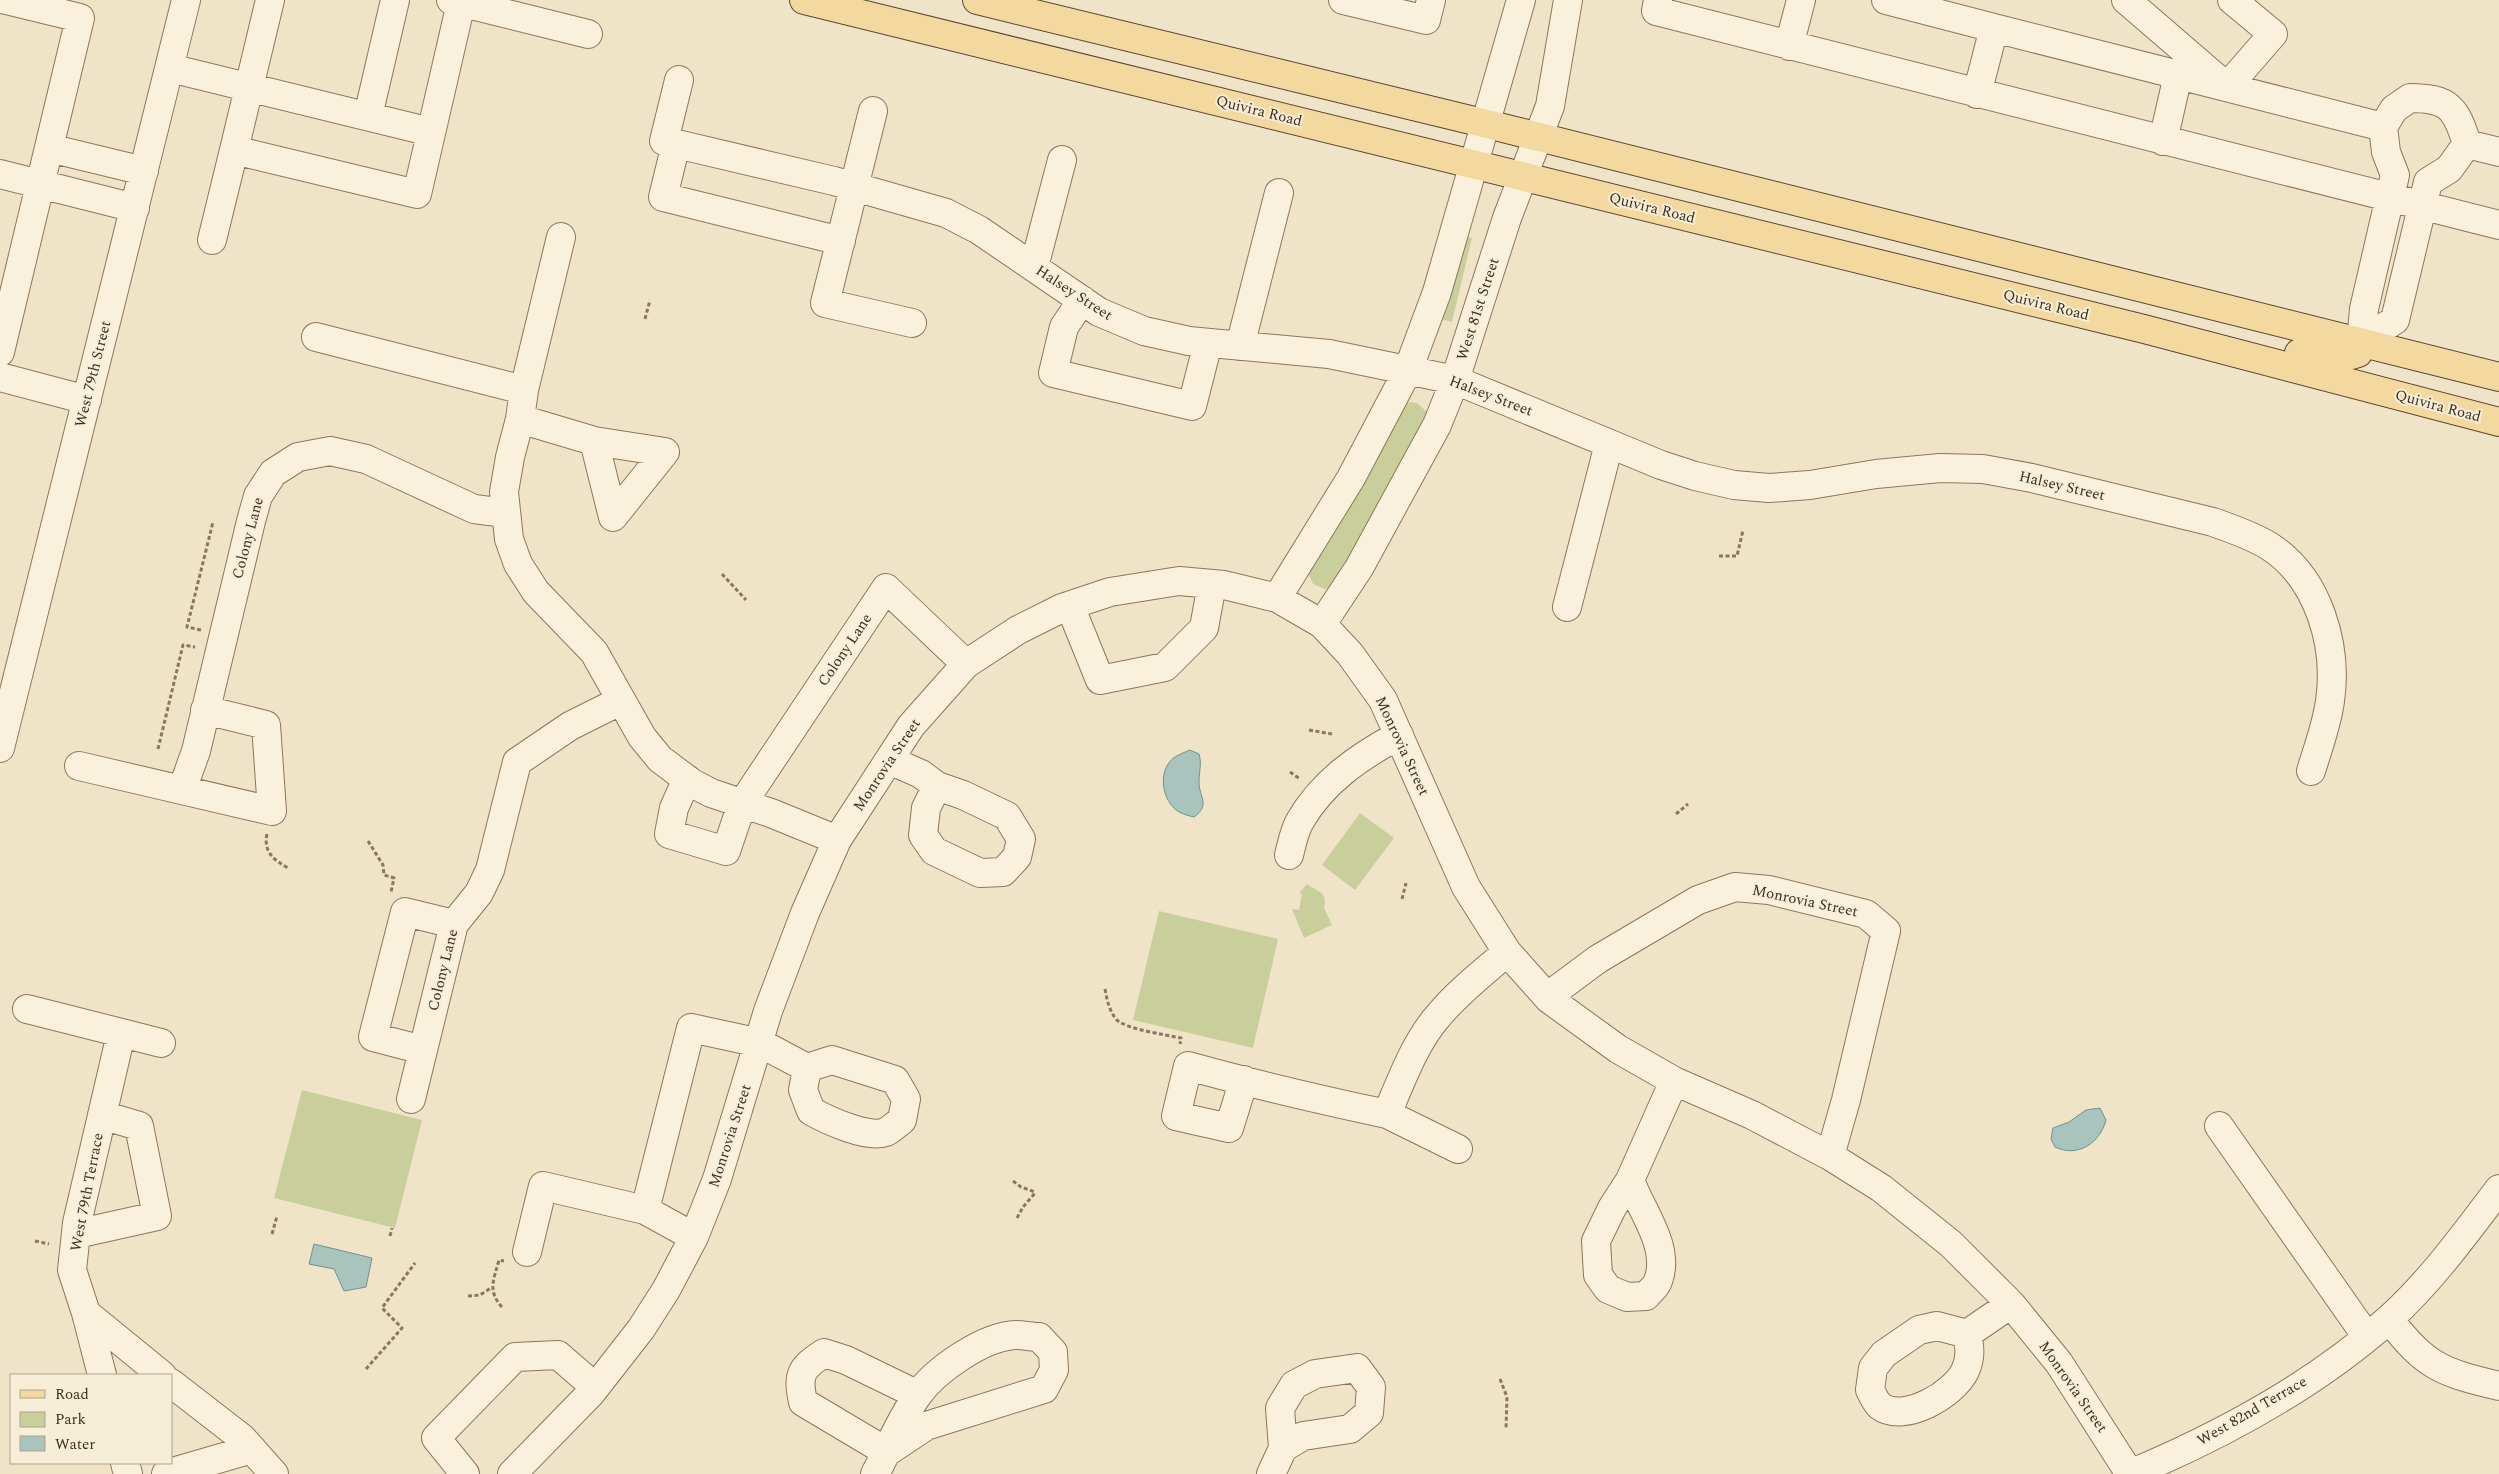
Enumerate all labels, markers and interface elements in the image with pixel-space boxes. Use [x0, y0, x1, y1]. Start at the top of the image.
street label: Quivira Road [1213, 89, 1305, 133]
street label: Quivira Road [1606, 186, 1698, 230]
street label: West 81st Street [1451, 255, 1505, 363]
street label: Halsey Street [1031, 259, 1117, 327]
street label: Quivira Road [2000, 283, 2092, 327]
street label: West 79th Street [69, 318, 117, 430]
street label: Halsey Street [1446, 370, 1536, 422]
street label: Quivira Road [2392, 383, 2484, 429]
street label: Halsey Street [2017, 465, 2107, 507]
street label: Colony Lane [226, 495, 270, 581]
street label: Colony Lane [812, 609, 878, 691]
street label: Monrovia Street [1369, 692, 1435, 800]
street label: Monrovia Street [847, 714, 927, 816]
street label: Monrovia Street [1750, 879, 1860, 923]
street label: Colony Lane [422, 927, 464, 1013]
street label: Monrovia Street [702, 1081, 758, 1191]
street label: West 79th Terrace [64, 1131, 110, 1253]
street label: Monrovia Street [2033, 1336, 2113, 1438]
street label: West 82nd Terrace [2193, 1370, 2311, 1452]
legend [10, 1374, 172, 1464]
text: Road [55, 1383, 89, 1406]
text: Park [55, 1408, 86, 1431]
text: Water [55, 1433, 95, 1456]

